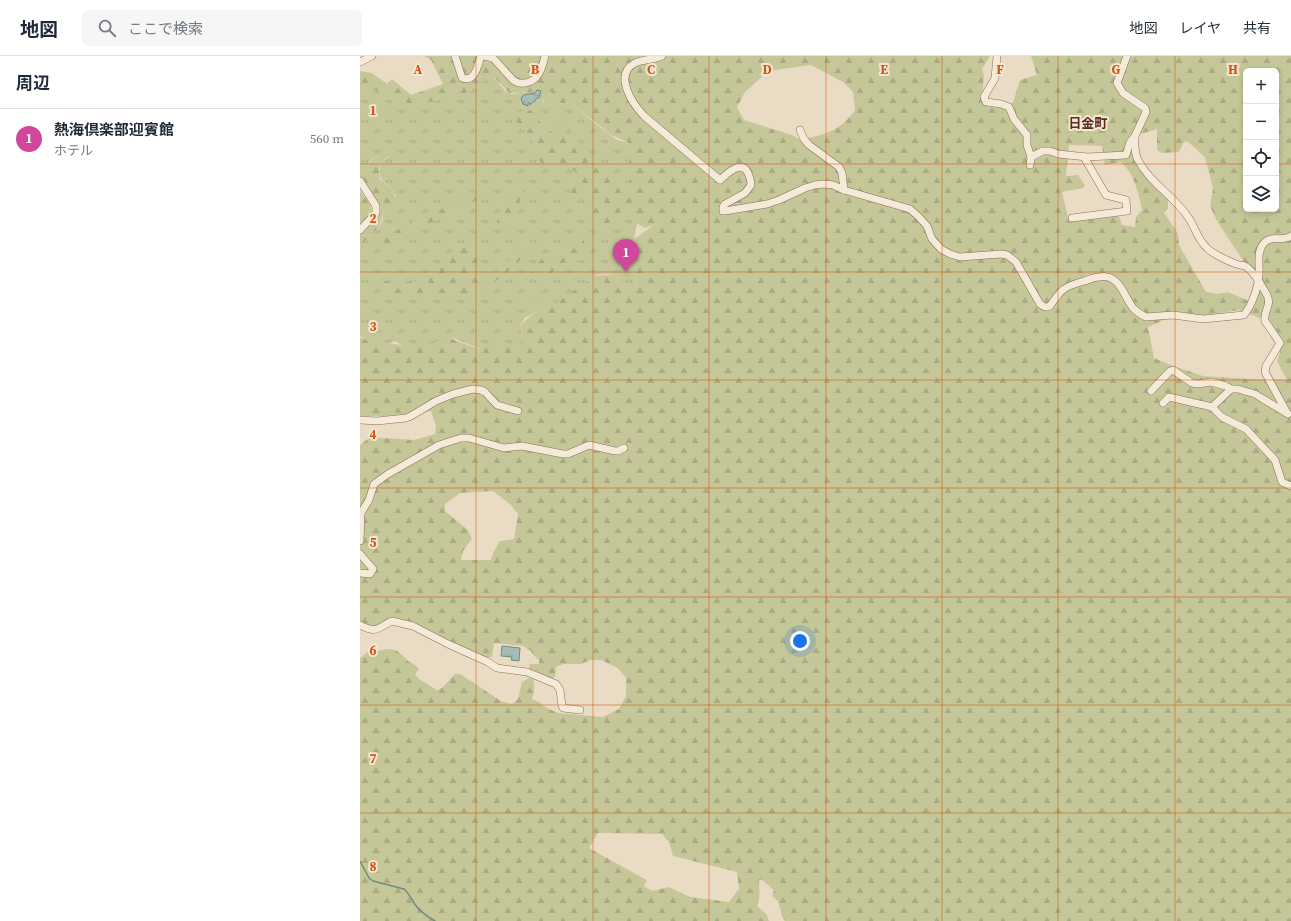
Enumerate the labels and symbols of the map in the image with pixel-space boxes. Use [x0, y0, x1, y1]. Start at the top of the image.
text: A [414, 61, 423, 78]
text: B [531, 61, 540, 78]
text: C [647, 61, 655, 78]
text: D [762, 61, 772, 78]
text: E [880, 61, 888, 78]
text: F [996, 61, 1004, 78]
text: G [1112, 61, 1121, 78]
text: H [1228, 61, 1238, 78]
text: 1 [369, 102, 377, 119]
district label: 日金町 [1068, 115, 1108, 132]
text: 2 [369, 210, 377, 227]
pin: 1 [613, 239, 639, 272]
text: 3 [369, 318, 377, 335]
text: 4 [369, 426, 377, 443]
text: 5 [369, 534, 377, 551]
your location [790, 631, 810, 651]
text: 6 [369, 642, 377, 659]
text: 7 [369, 750, 377, 767]
text: 8 [369, 858, 377, 875]

